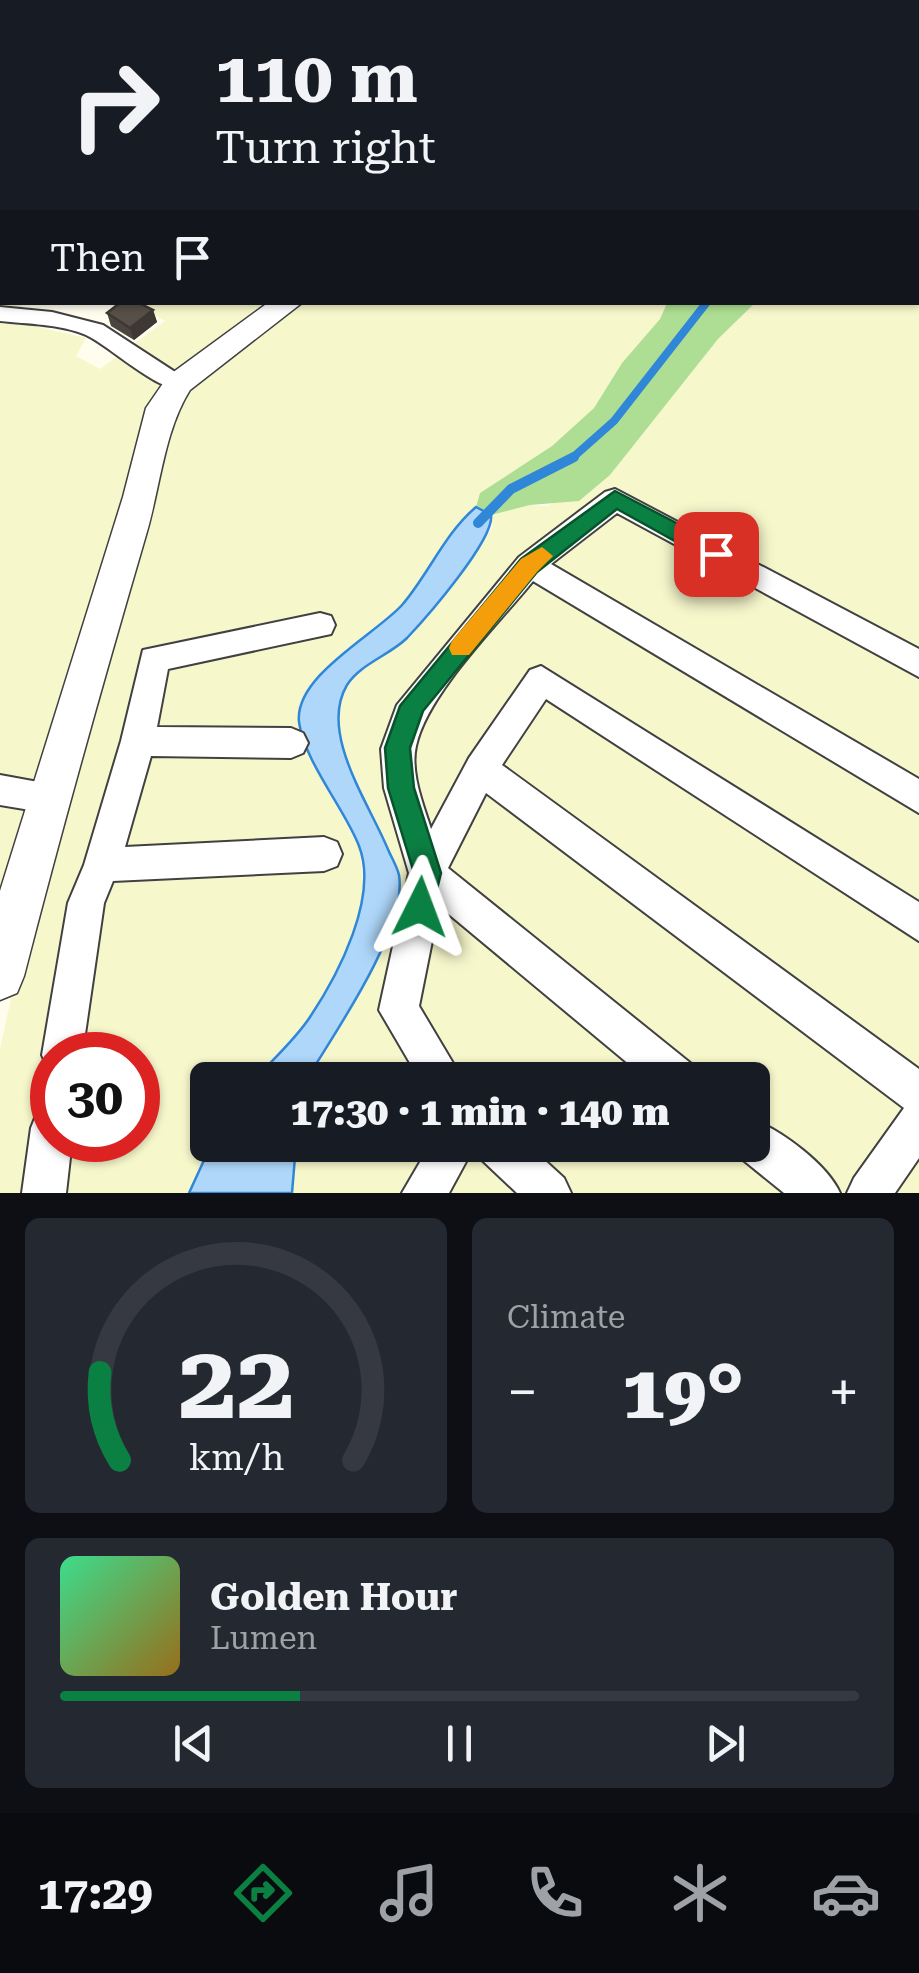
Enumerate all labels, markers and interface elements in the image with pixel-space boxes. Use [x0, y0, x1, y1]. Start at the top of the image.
text: 110 m [215, 37, 418, 119]
icon: right [50, 40, 180, 170]
text: Turn right [215, 121, 436, 174]
icon: arrive [165, 230, 220, 285]
text: Then [50, 236, 145, 280]
pin [674, 512, 759, 597]
icon: arrive [689, 527, 744, 582]
position arrow [368, 855, 472, 959]
speed limit sign: 30 [30, 1032, 160, 1162]
text: 17:30 · 1 min · 140 m [290, 1090, 670, 1134]
text: Climate [507, 1298, 625, 1336]
text: 22 [178, 1322, 294, 1443]
text: 19° [622, 1348, 744, 1436]
text: − [507, 1360, 538, 1424]
text: + [828, 1360, 859, 1424]
text: km/h [188, 1437, 284, 1479]
text: Golden Hour [210, 1575, 458, 1619]
text: Lumen [210, 1619, 317, 1657]
icon: previous [166, 1716, 221, 1771]
icon: pause [432, 1716, 487, 1771]
icon: next [698, 1716, 753, 1771]
icon: directions [228, 1858, 298, 1928]
icon: music [374, 1858, 444, 1928]
icon: phone [520, 1858, 590, 1928]
icon: climate [665, 1858, 735, 1928]
icon: car [811, 1858, 881, 1928]
text: 17:29 [38, 1867, 153, 1920]

